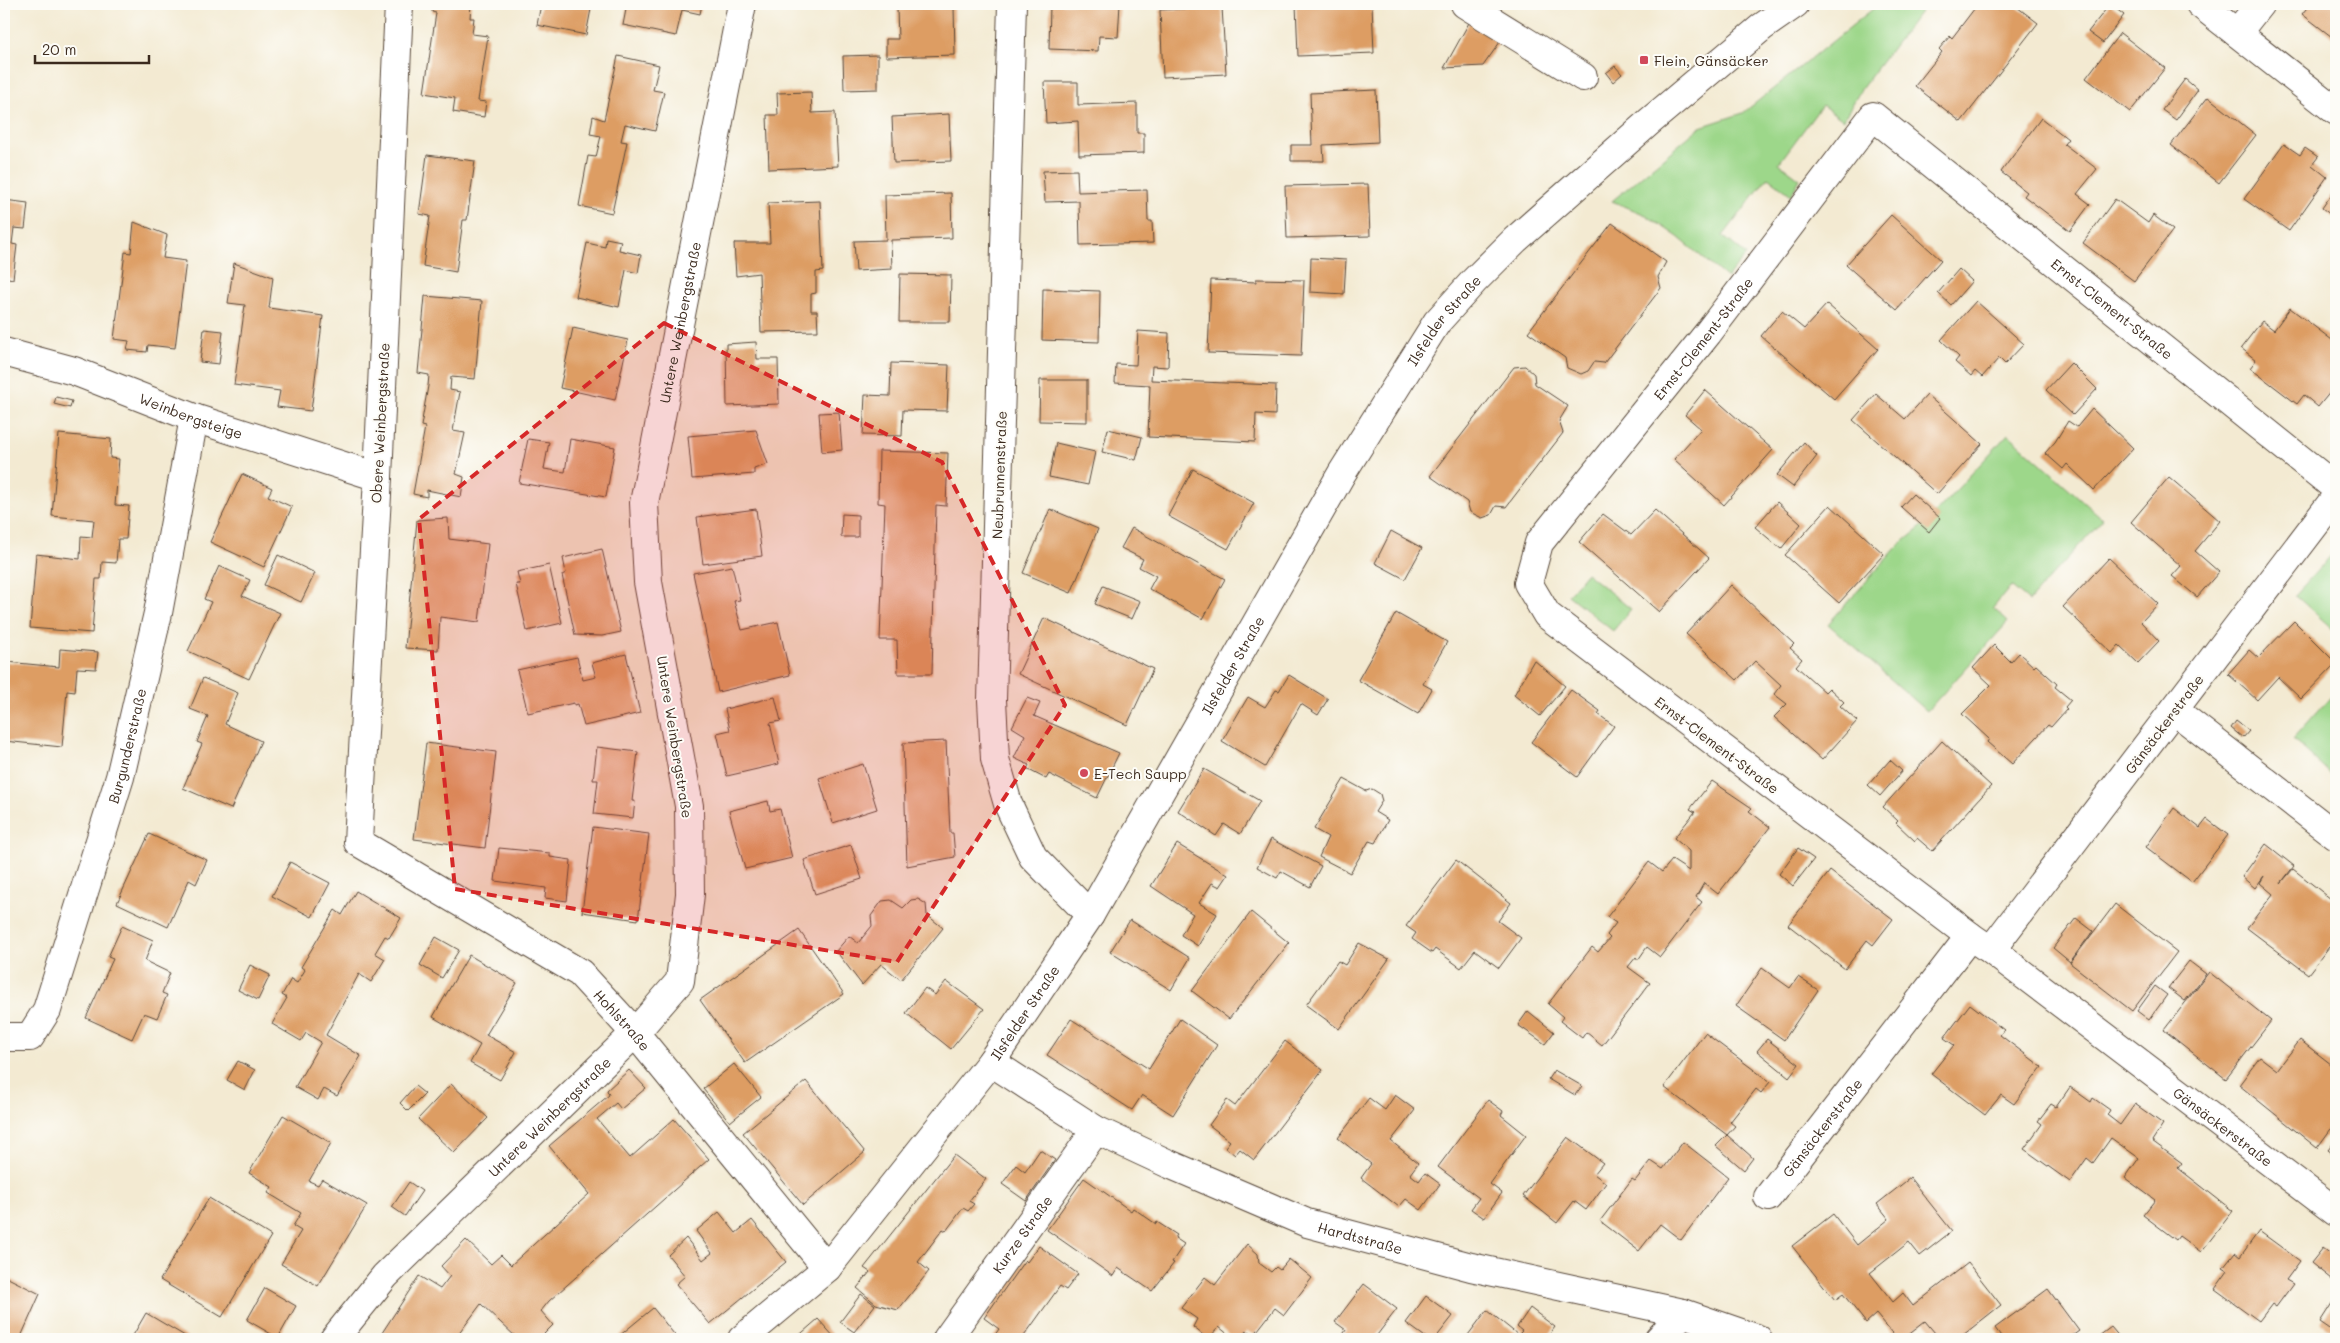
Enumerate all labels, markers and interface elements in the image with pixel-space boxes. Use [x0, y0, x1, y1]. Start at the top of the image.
scale bar [35, 32, 149, 64]
text: 20 m [42, 39, 76, 59]
place label: Flein, Gänsäcker [1654, 51, 1768, 70]
marker: Flein, Gänsäcker [1638, 54, 1650, 66]
street label: Untere Weinbergstraße [654, 240, 705, 405]
street label: Ernst-Clement-Straße [2048, 254, 2177, 363]
street label: Ilsfelder Straße [1402, 270, 1485, 369]
street label: Ernst-Clement-Straße [1649, 273, 1757, 403]
street label: Obere Weinbergstraße [366, 342, 394, 504]
street label: Weinbergsteige [137, 388, 245, 443]
street label: Neubrunnenstraße [987, 410, 1011, 540]
street label: Ilsfelder Straße [1197, 612, 1268, 718]
street label: Untere Weinbergstraße [653, 654, 697, 820]
street label: Gänsäckerstraße [2120, 670, 2208, 778]
street label: Burgunderstraße [103, 686, 150, 806]
street label: Ernst-Clement-Straße [1651, 692, 1783, 798]
place label: E-Tech Saupp [1094, 764, 1187, 783]
marker: E-Tech Saupp [1078, 767, 1090, 779]
street label: Ilsfelder Straße [986, 961, 1063, 1063]
street label: Hohlstraße [590, 985, 655, 1054]
street label: Untere Weinbergstraße [484, 1052, 615, 1180]
street label: Gänsäckerstraße [1778, 1074, 1866, 1181]
street label: Gänsäckerstraße [2170, 1082, 2277, 1170]
street label: Kurze Straße [988, 1191, 1056, 1277]
street label: Hardtstraße [1316, 1217, 1405, 1258]

